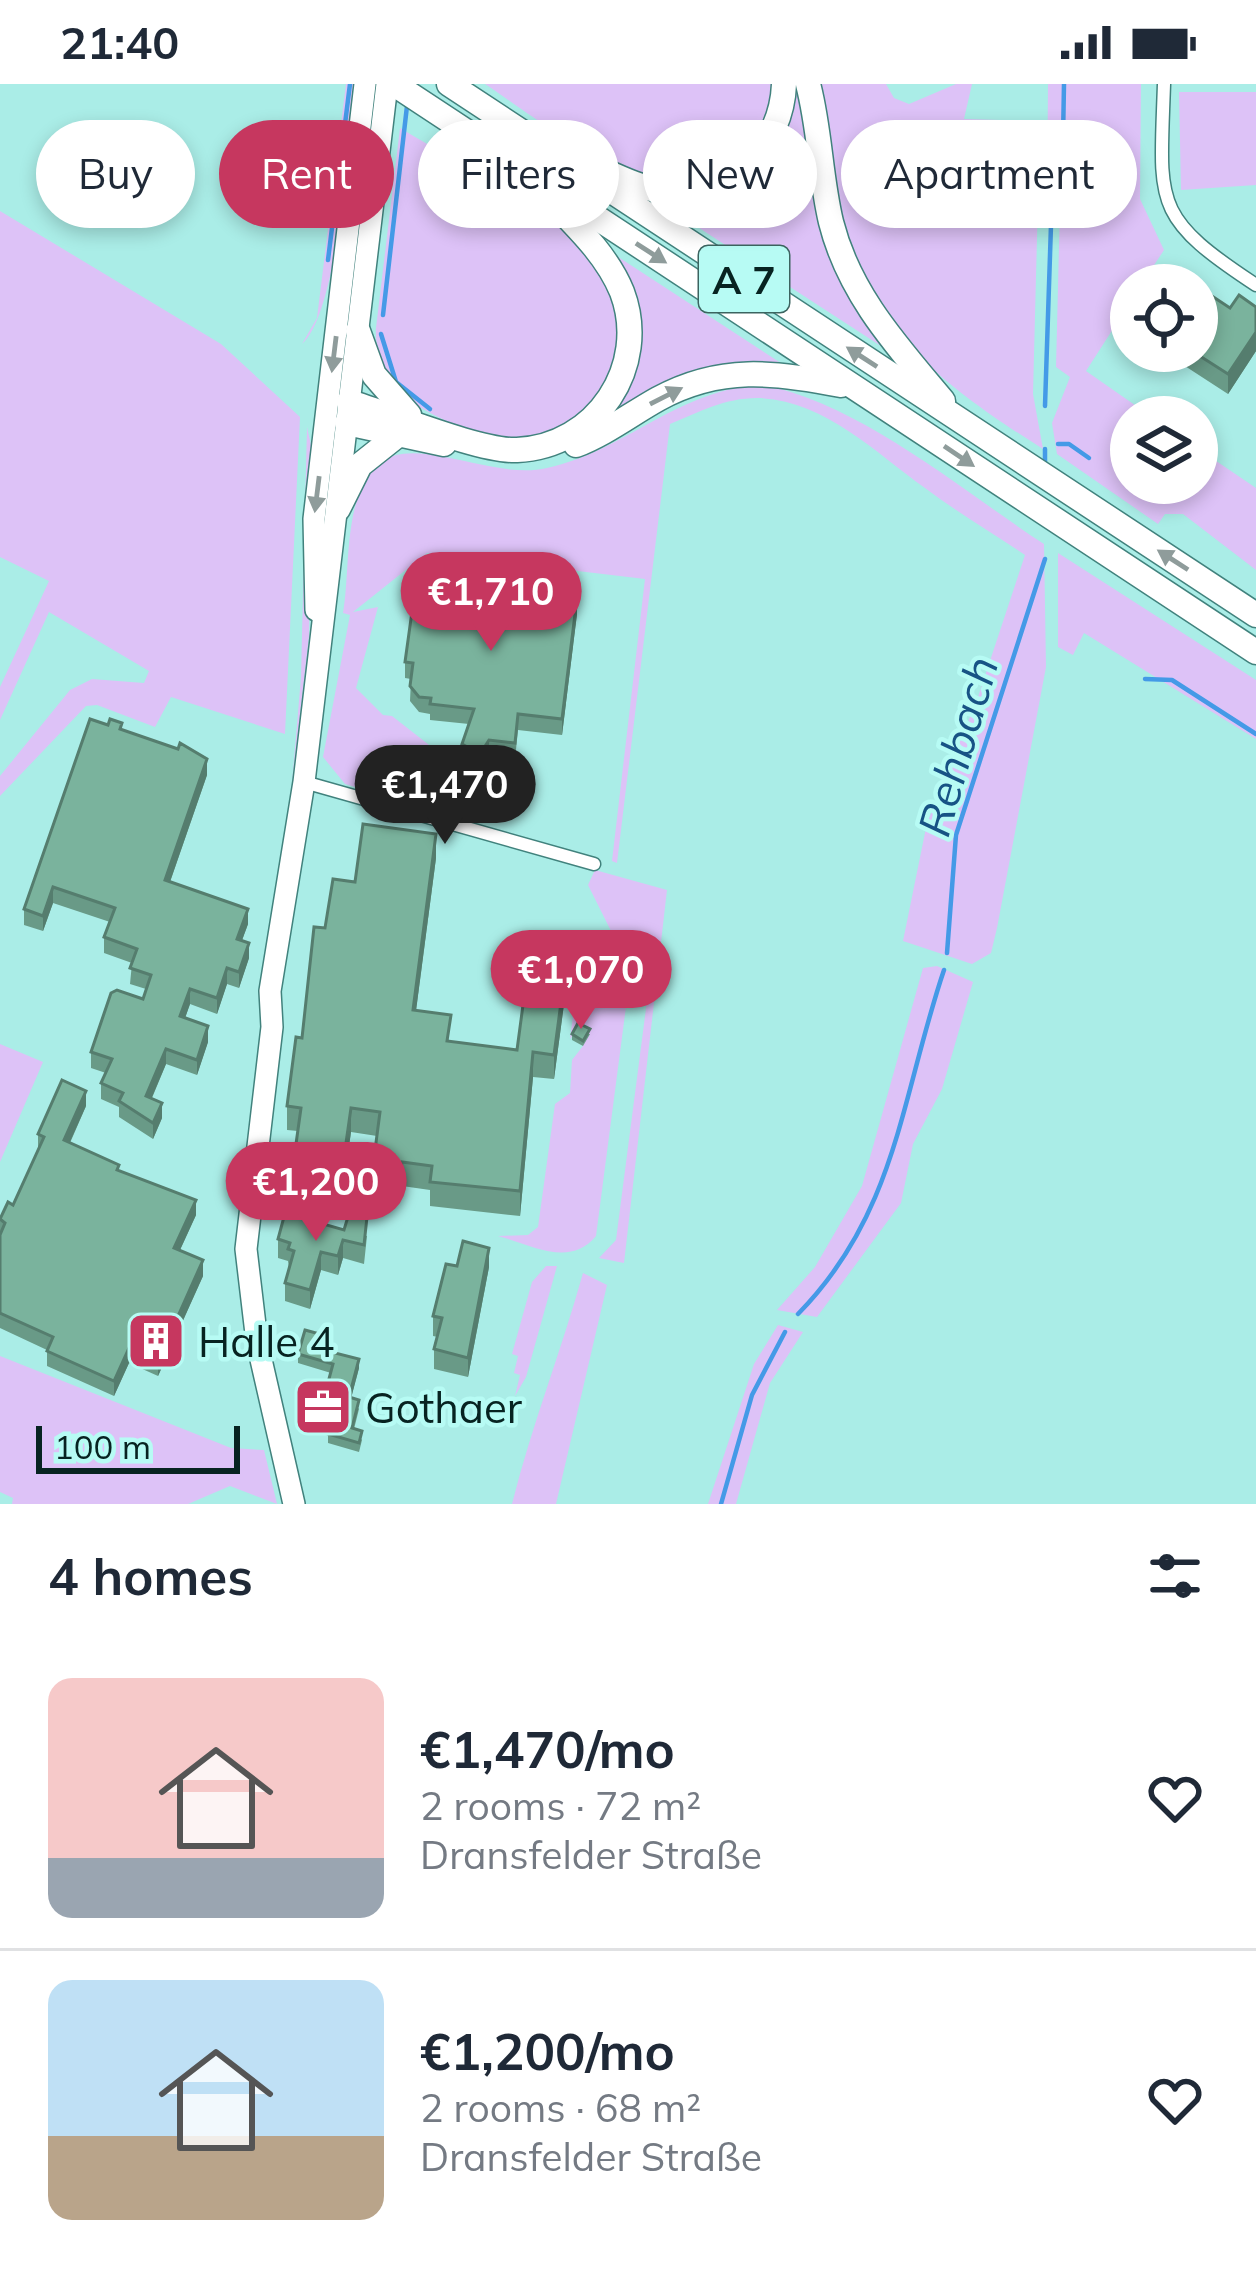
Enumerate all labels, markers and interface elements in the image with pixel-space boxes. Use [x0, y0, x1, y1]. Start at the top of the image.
text: 21:40 [60, 14, 179, 70]
chip: Buy [36, 120, 195, 228]
chip: Rent [219, 120, 394, 228]
chip: Filters [418, 120, 619, 228]
chip: New [643, 120, 817, 228]
chip: Apartment [841, 120, 1137, 228]
one-way arrow [635, 242, 668, 264]
road number: A 7 [699, 246, 789, 312]
map controls [1110, 264, 1218, 504]
button: locate [1110, 264, 1218, 372]
one-way arrow [324, 335, 343, 373]
one-way arrow [846, 346, 879, 369]
one-way arrow [649, 387, 683, 407]
button: layers [1110, 396, 1218, 504]
one-way arrow [942, 444, 975, 467]
one-way arrow [307, 476, 326, 513]
one-way arrow [1156, 550, 1189, 572]
pin: €1,710 [393, 552, 589, 654]
text: €1,710 [428, 566, 554, 615]
water label: Rehbach [905, 650, 1009, 842]
pin: €1,470 [347, 745, 543, 847]
text: €1,470 [382, 759, 508, 808]
pin: €1,070 [483, 930, 679, 1032]
text: €1,070 [518, 944, 644, 993]
pin: €1,200 [218, 1142, 414, 1244]
text: €1,200 [253, 1156, 379, 1205]
building icon: Halle 4 [125, 1310, 187, 1372]
place label: Halle 4 [198, 1315, 334, 1368]
office icon: Gothaer [292, 1376, 354, 1438]
place label: Gothaer [365, 1381, 523, 1434]
scale bar [36, 1420, 240, 1473]
text: 100 m [54, 1426, 151, 1467]
icon: filters [1142, 1543, 1208, 1609]
text: 4 homes [48, 1544, 253, 1608]
text: €1,470/mo [420, 1717, 675, 1781]
icon: home [144, 1726, 288, 1870]
icon: heart [1142, 1765, 1208, 1831]
text: 2 rooms · 72 m² [420, 1781, 701, 1830]
text: Dransfelder Straße [420, 1830, 762, 1879]
text: €1,200/mo [420, 2019, 675, 2083]
icon: home [144, 2028, 288, 2172]
icon: heart [1142, 2067, 1208, 2133]
text: 2 rooms · 68 m² [420, 2083, 701, 2132]
text: Dransfelder Straße [420, 2132, 762, 2181]

